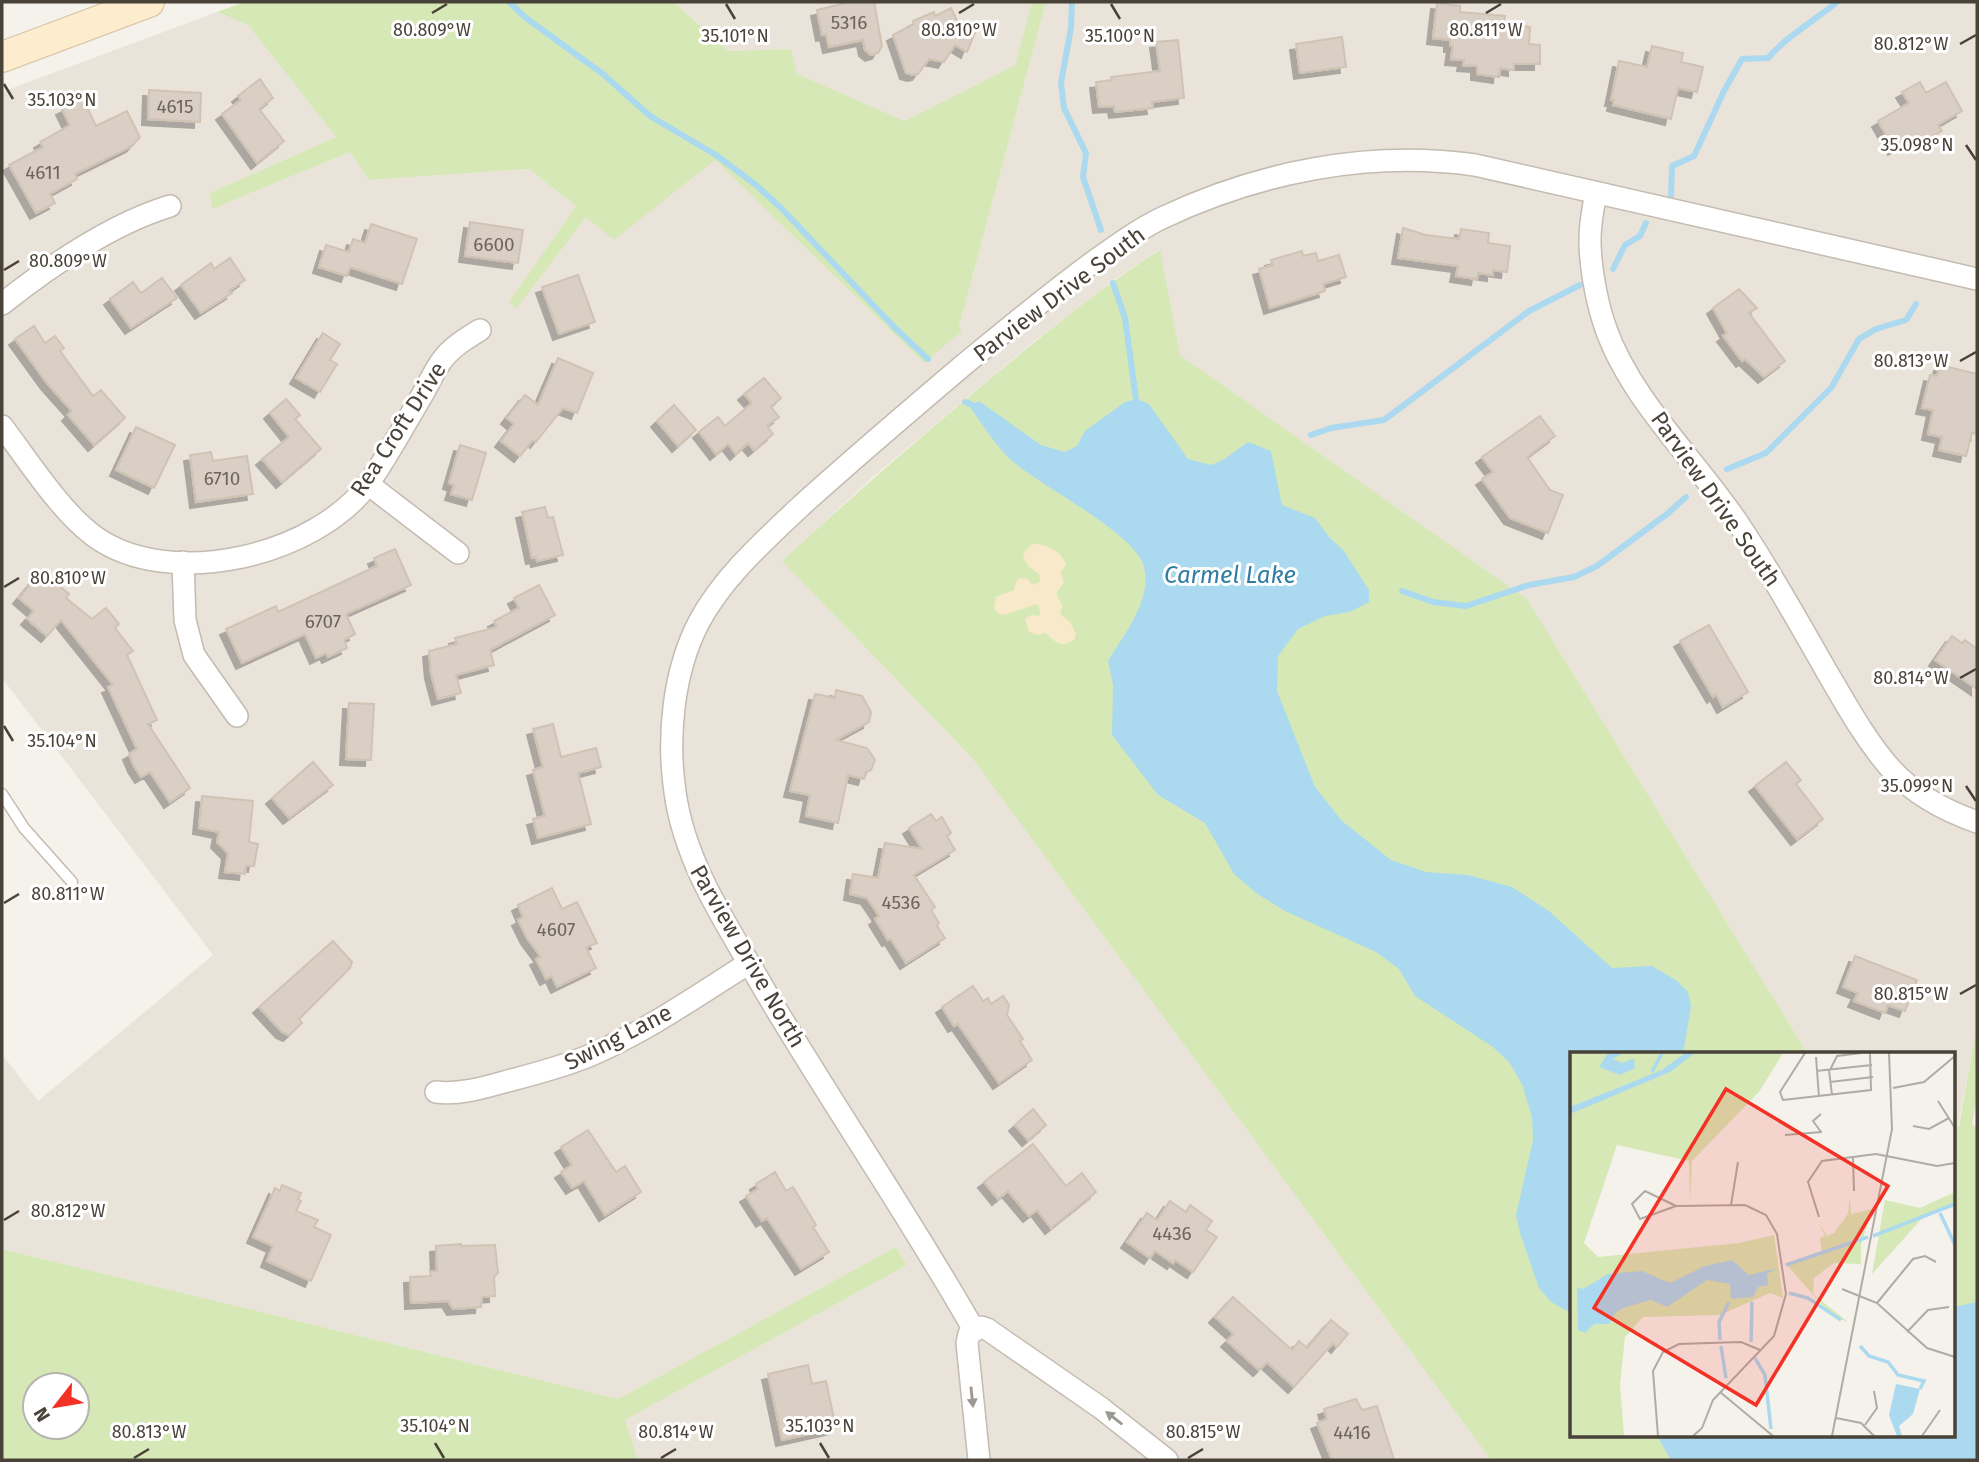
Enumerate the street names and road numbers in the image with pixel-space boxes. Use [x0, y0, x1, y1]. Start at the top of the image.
street label: Parview Drive South [968, 220, 1150, 368]
street label: Rea Croft Drive [344, 357, 452, 501]
street label: Parview Drive South [1645, 406, 1787, 592]
street label: Parview Drive North [684, 860, 812, 1052]
street label: Swing Lane [560, 998, 676, 1076]

